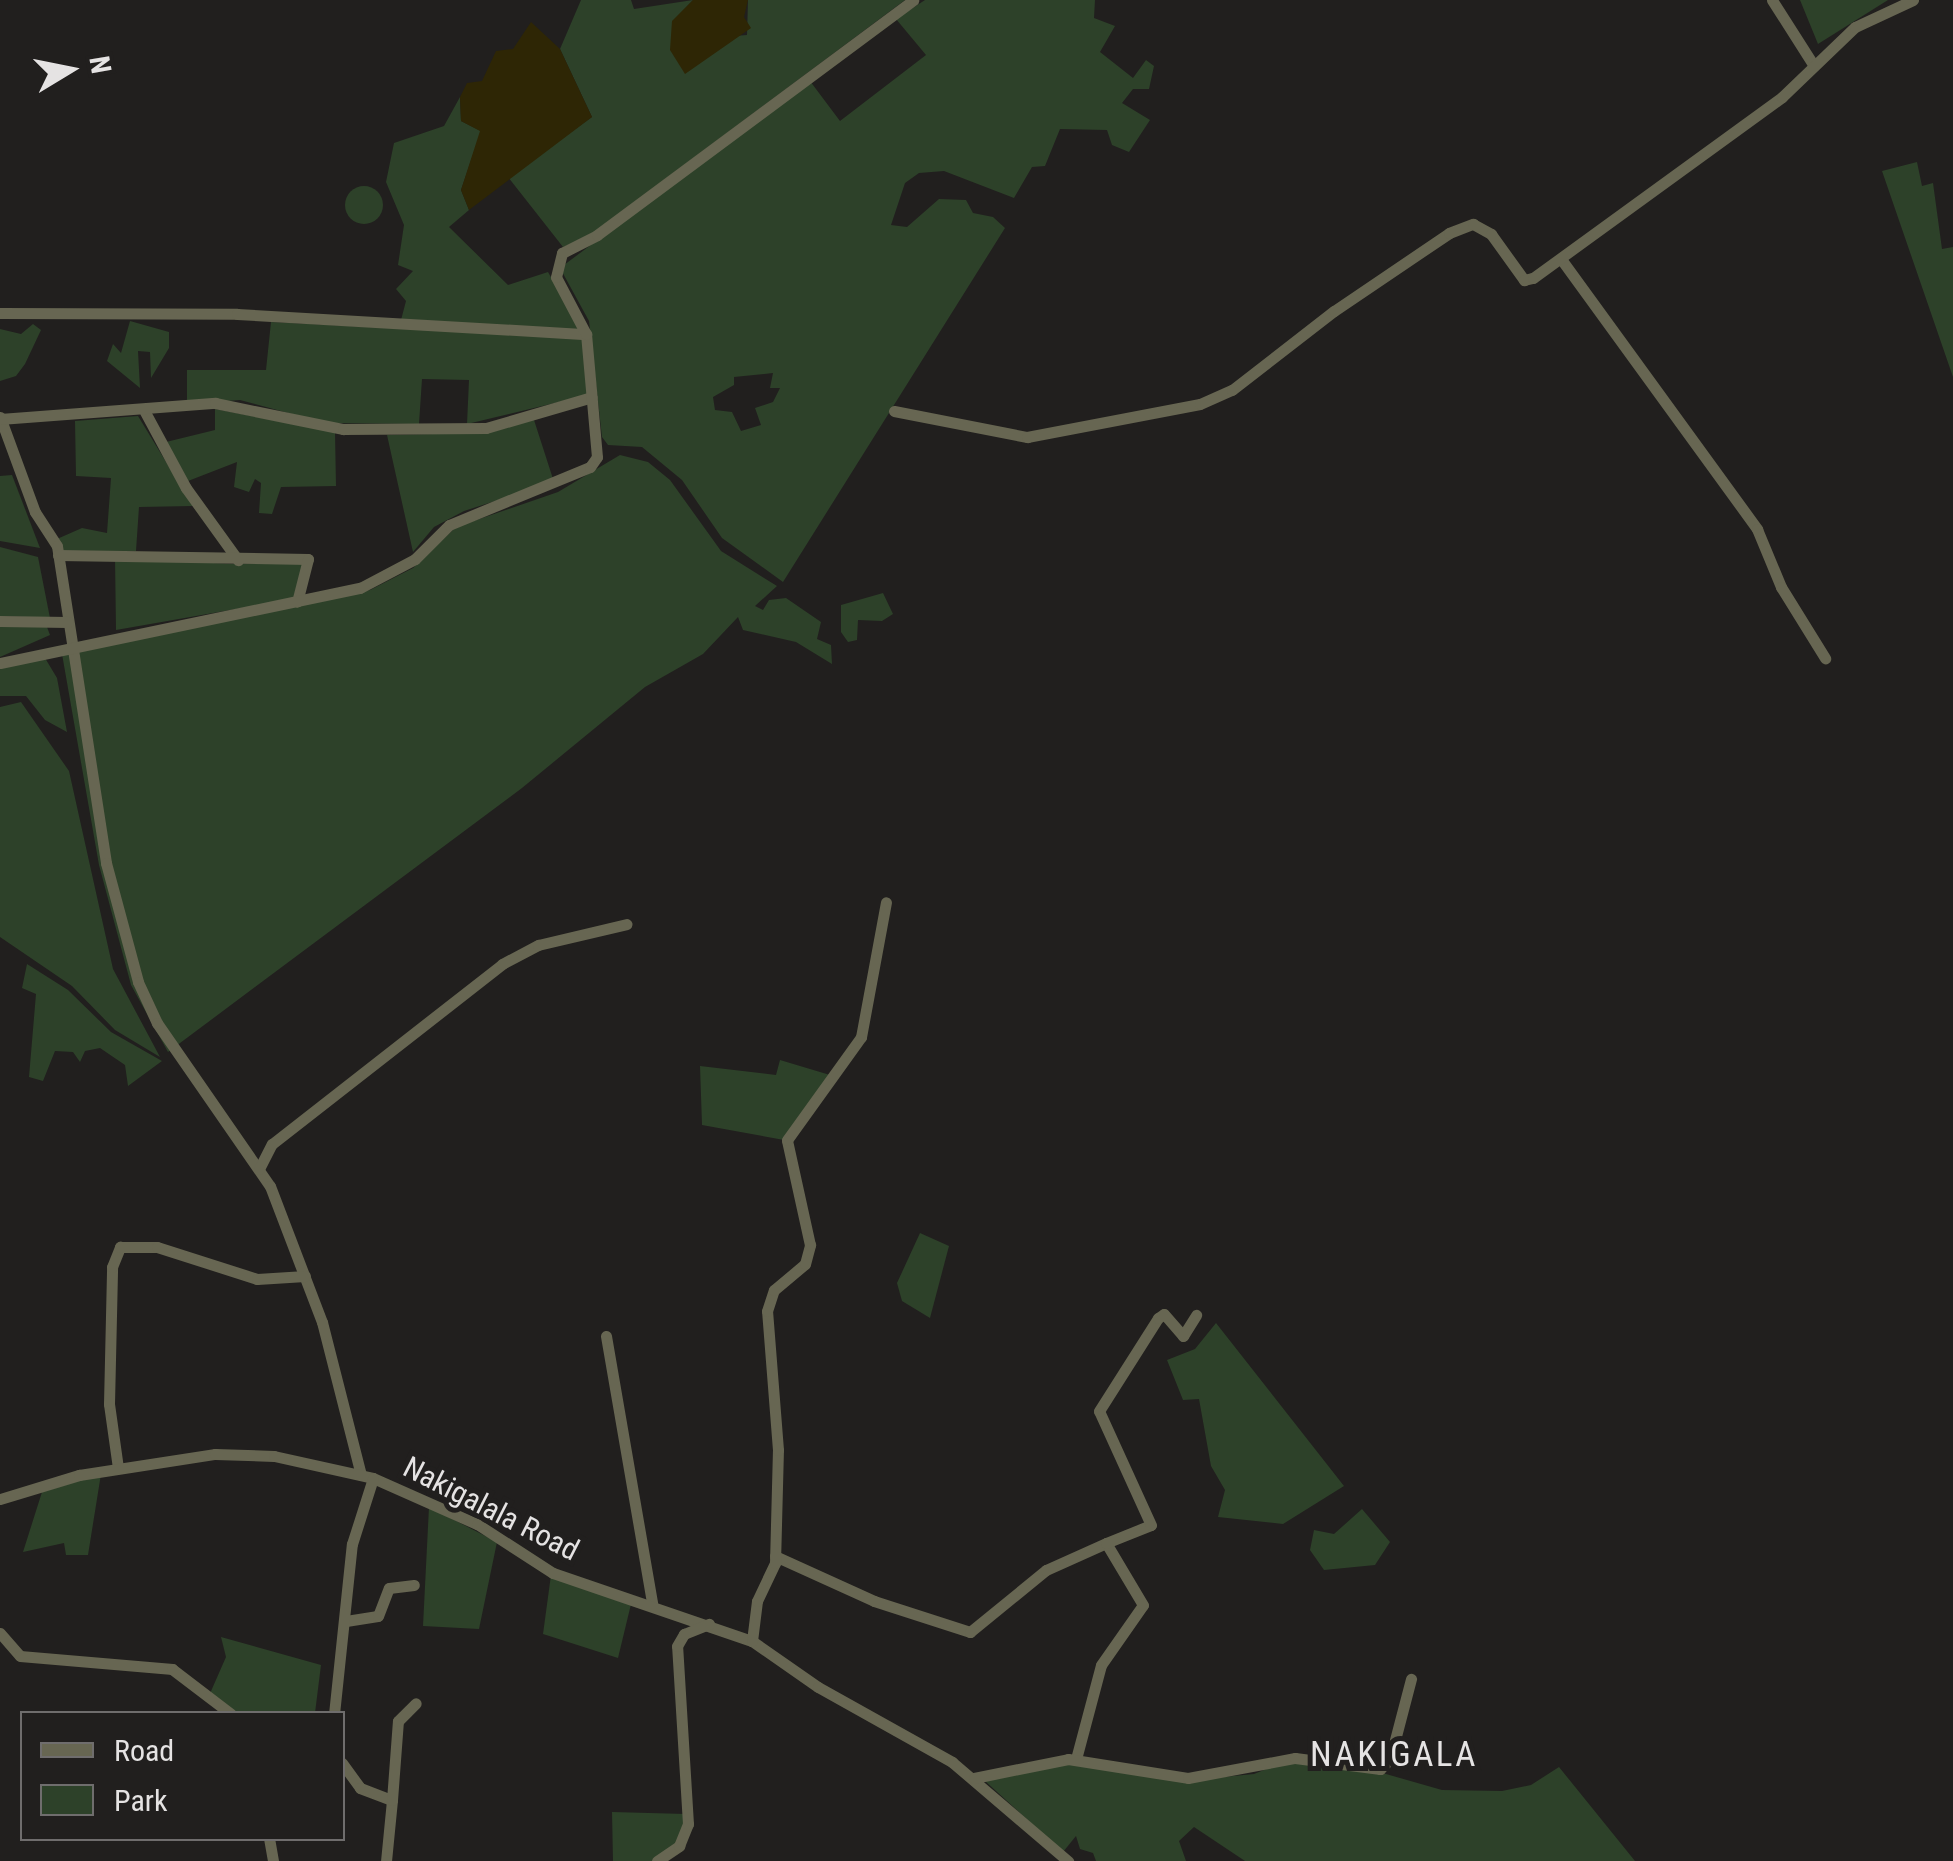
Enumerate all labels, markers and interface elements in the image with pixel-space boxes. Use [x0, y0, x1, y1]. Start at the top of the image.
north arrow [20, 20, 120, 120]
text: N [82, 53, 118, 76]
street label: Nakigalala Road [397, 1449, 585, 1569]
legend [20, 1711, 345, 1841]
text: Road [114, 1733, 174, 1768]
district label: NAKIGALA [1310, 1734, 1478, 1776]
text: Park [114, 1783, 168, 1818]

